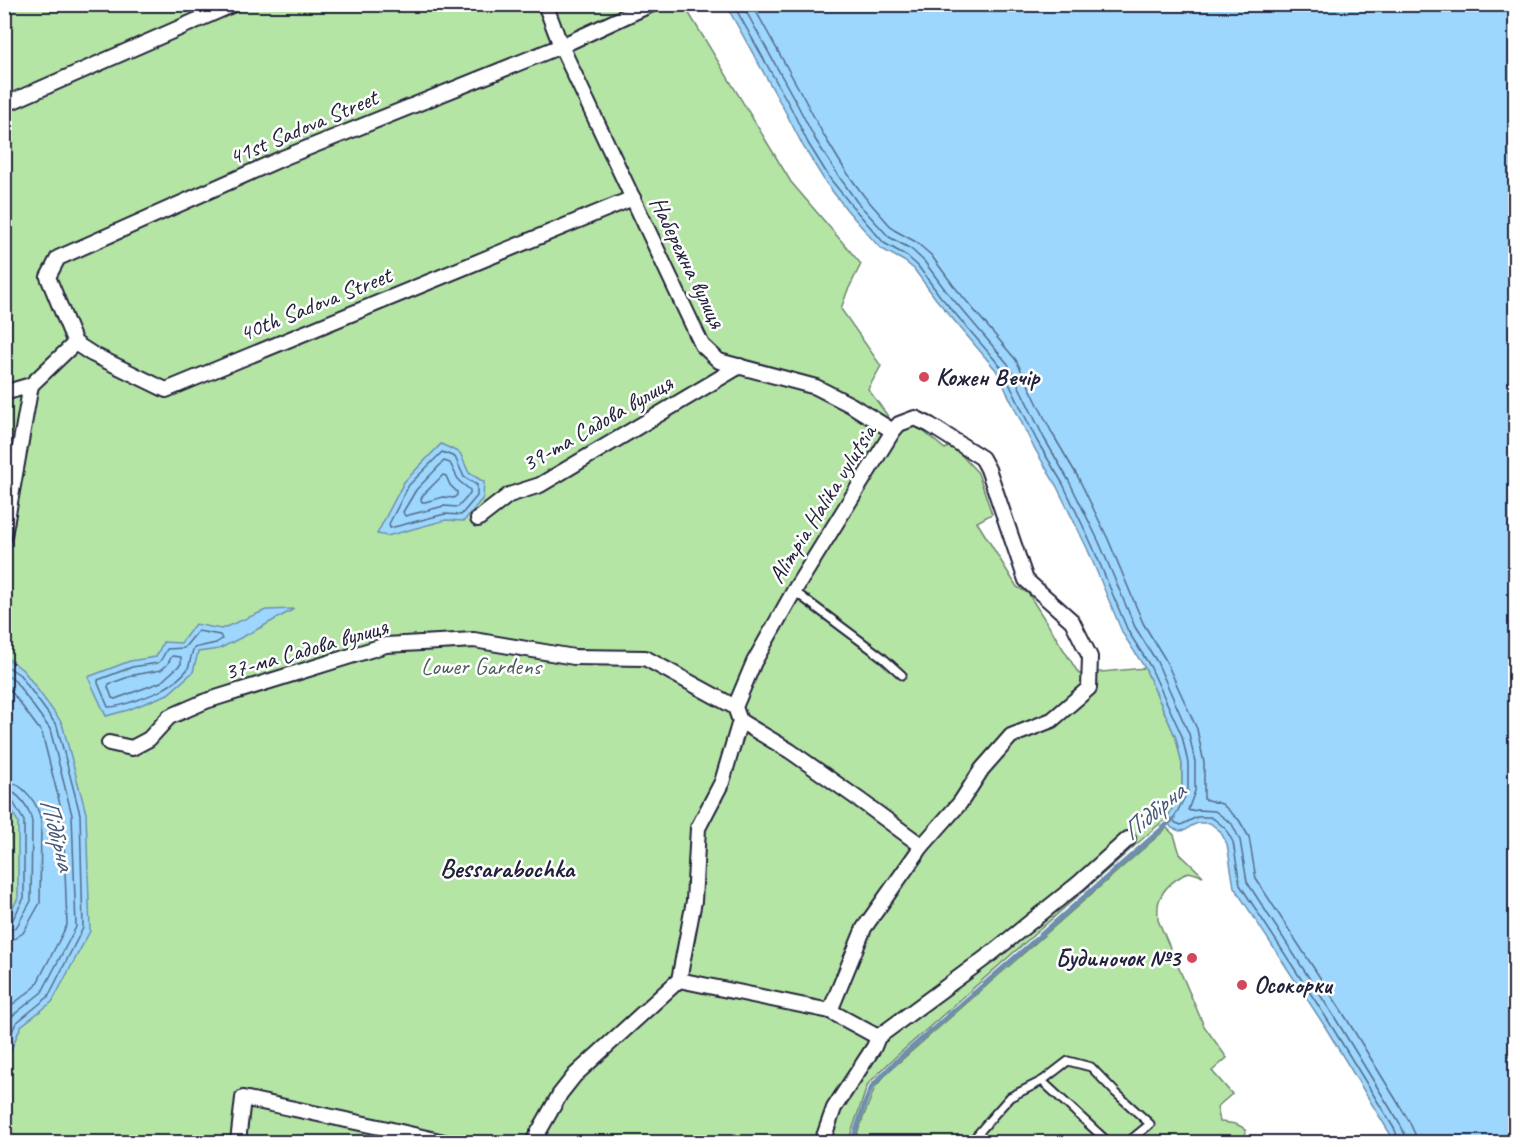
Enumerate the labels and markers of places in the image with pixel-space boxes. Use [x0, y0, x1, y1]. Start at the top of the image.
place label: Кожен Вечір [936, 362, 1041, 392]
marker: Кожен Вечір [917, 370, 931, 384]
place label: Будиночок №3 [1056, 943, 1182, 973]
marker: Будиночок №3 [1185, 951, 1199, 965]
place label: Осокорки [1254, 970, 1334, 1000]
marker: Осокорки [1235, 978, 1249, 992]

